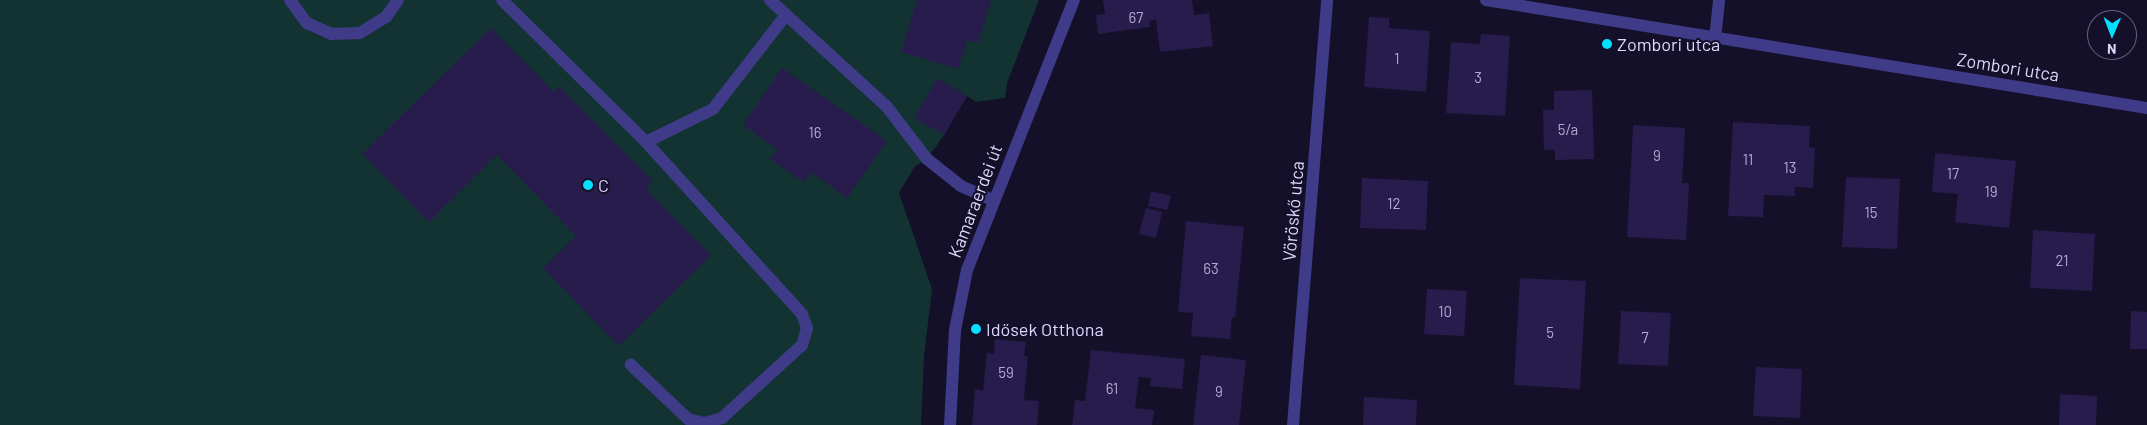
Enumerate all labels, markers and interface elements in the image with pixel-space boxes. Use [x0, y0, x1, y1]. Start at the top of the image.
house number: 67 [1129, 9, 1143, 27]
north arrow [2087, 10, 2137, 60]
place label: Zombori utca [1617, 33, 1720, 55]
marker: Zombori utca [1601, 38, 1613, 50]
text: N [2107, 41, 2117, 58]
street label: Zombori utca [1955, 48, 2061, 86]
house number: 1 [1394, 50, 1400, 68]
house number: 3 [1474, 69, 1482, 87]
house number: 5/a [1558, 121, 1578, 139]
house number: 16 [809, 124, 821, 142]
street label: Kamaraerdei út [943, 141, 1007, 261]
house number: 9 [1653, 147, 1661, 165]
house number: 11 [1743, 151, 1753, 169]
house number: 13 [1784, 159, 1796, 177]
street label: Vöröskő utca [1278, 160, 1308, 262]
house number: 17 [1947, 165, 1959, 183]
place label: C [598, 174, 609, 196]
marker: C [582, 179, 594, 191]
house number: 19 [1984, 183, 1998, 201]
house number: 12 [1387, 195, 1401, 213]
house number: 15 [1865, 204, 1877, 222]
house number: 21 [2055, 252, 2069, 270]
house number: 63 [1203, 260, 1219, 278]
house number: 10 [1438, 303, 1452, 321]
place label: Idősek Otthona [986, 318, 1104, 340]
marker: Idősek Otthona [970, 323, 982, 335]
house number: 5 [1546, 324, 1554, 342]
house number: 7 [1641, 329, 1649, 347]
house number: 59 [998, 364, 1014, 382]
house number: 61 [1106, 380, 1118, 398]
house number: 9 [1215, 383, 1223, 401]

